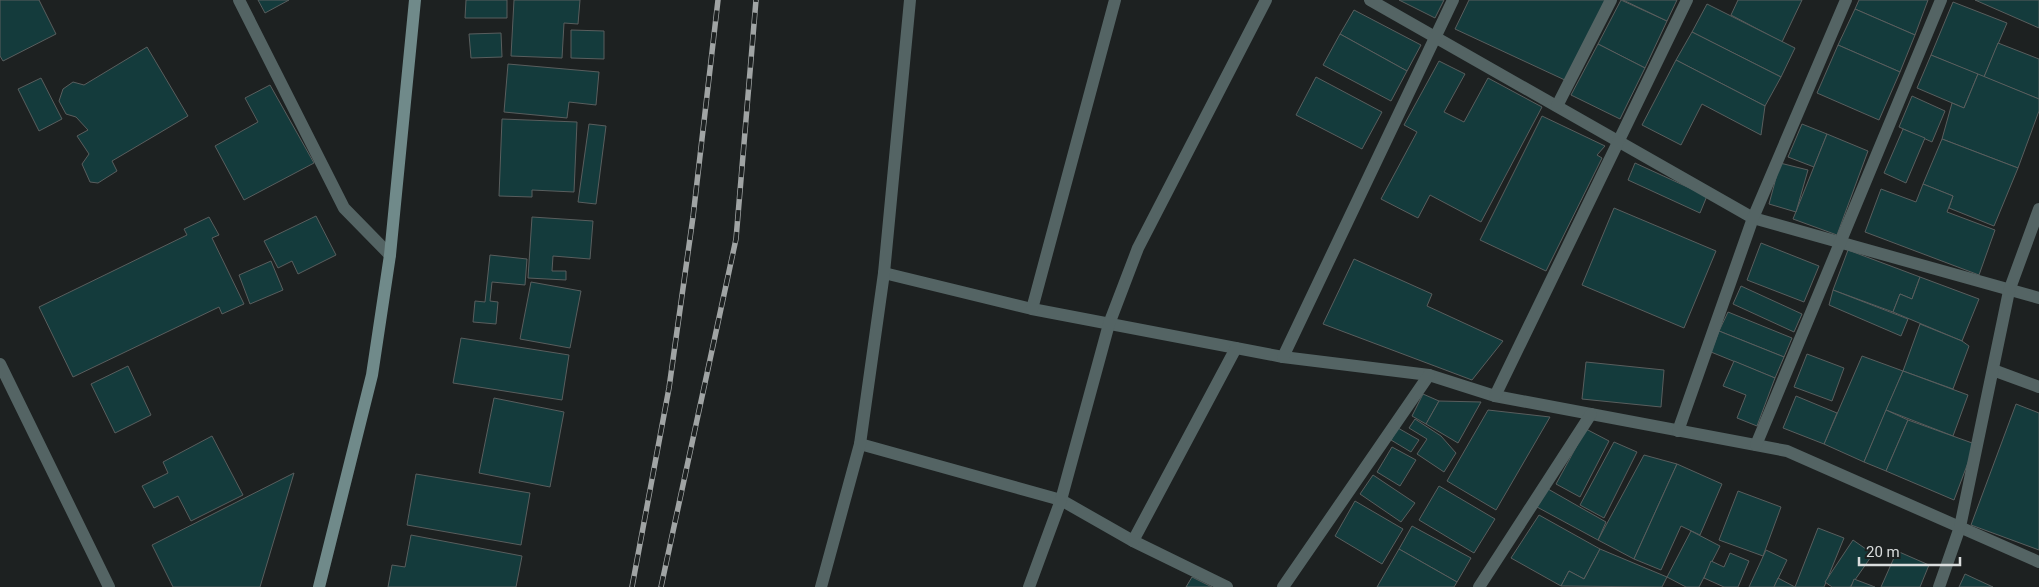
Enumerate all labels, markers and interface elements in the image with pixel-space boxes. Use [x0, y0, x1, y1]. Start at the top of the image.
scale bar [1859, 534, 1960, 566]
text: 20 m [1866, 543, 1900, 561]

